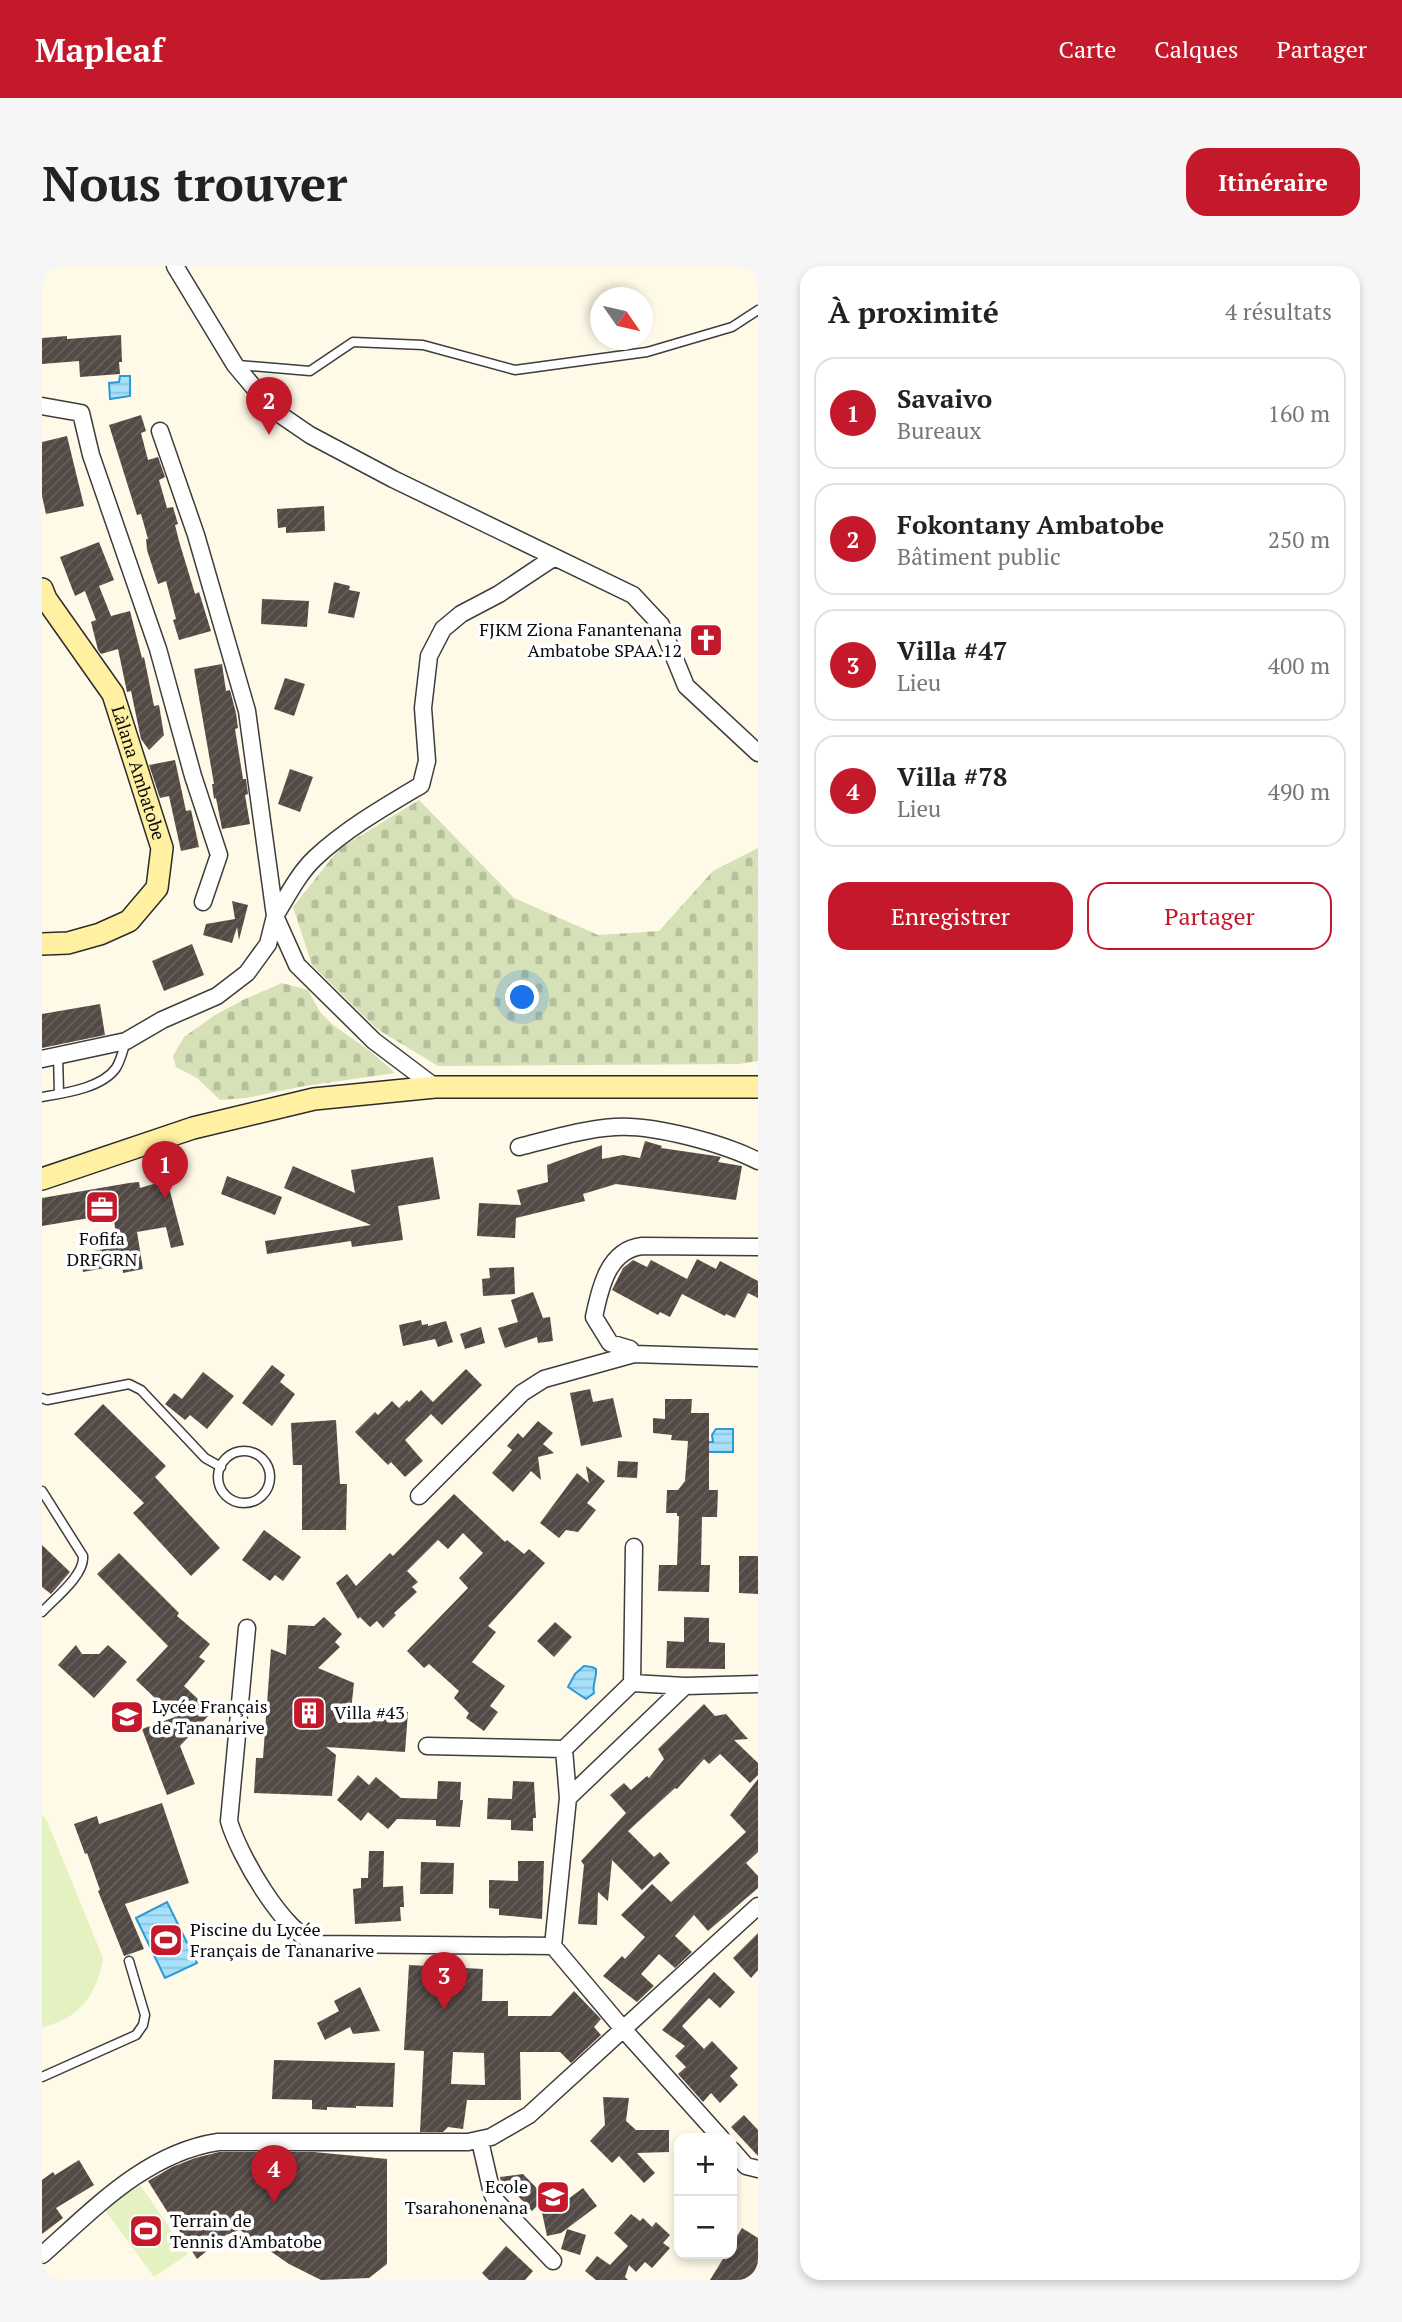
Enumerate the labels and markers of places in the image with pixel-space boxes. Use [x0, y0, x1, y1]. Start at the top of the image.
pin: 2 [246, 377, 292, 435]
place label: FJKM Ziona Fanantenana Ambatobe SPAA.12 [479, 617, 682, 662]
church icon: FJKM Ziona Fanantenana Ambatobe SPAA.12 [687, 621, 725, 659]
pin: 1 [142, 1141, 188, 1199]
office icon: Fofifa DRFGRN [83, 1188, 121, 1226]
place label: Fofifa DRFGRN [66, 1226, 138, 1271]
place label: Lycée Français de Tananarive [152, 1694, 268, 1739]
building icon: Villa #43 [290, 1694, 328, 1732]
school or university icon: Lycée Français de Tananarive [108, 1698, 146, 1736]
place label: Villa #43 [334, 1700, 405, 1724]
place label: Piscine du Lycée Français de Tananarive [190, 1917, 374, 1962]
sports icon: Piscine du Lycée Français de Tananarive [147, 1921, 185, 1959]
pin: 3 [421, 1952, 467, 2010]
pin: 4 [251, 2145, 297, 2203]
place label: Ecole Tsarahonenana [405, 2174, 528, 2219]
school or university icon: Ecole Tsarahonenana [534, 2178, 572, 2216]
place label: Terrain de Tennis d'Ambatobe [170, 2208, 322, 2253]
sports icon: Terrain de Tennis d'Ambatobe [127, 2212, 165, 2250]

